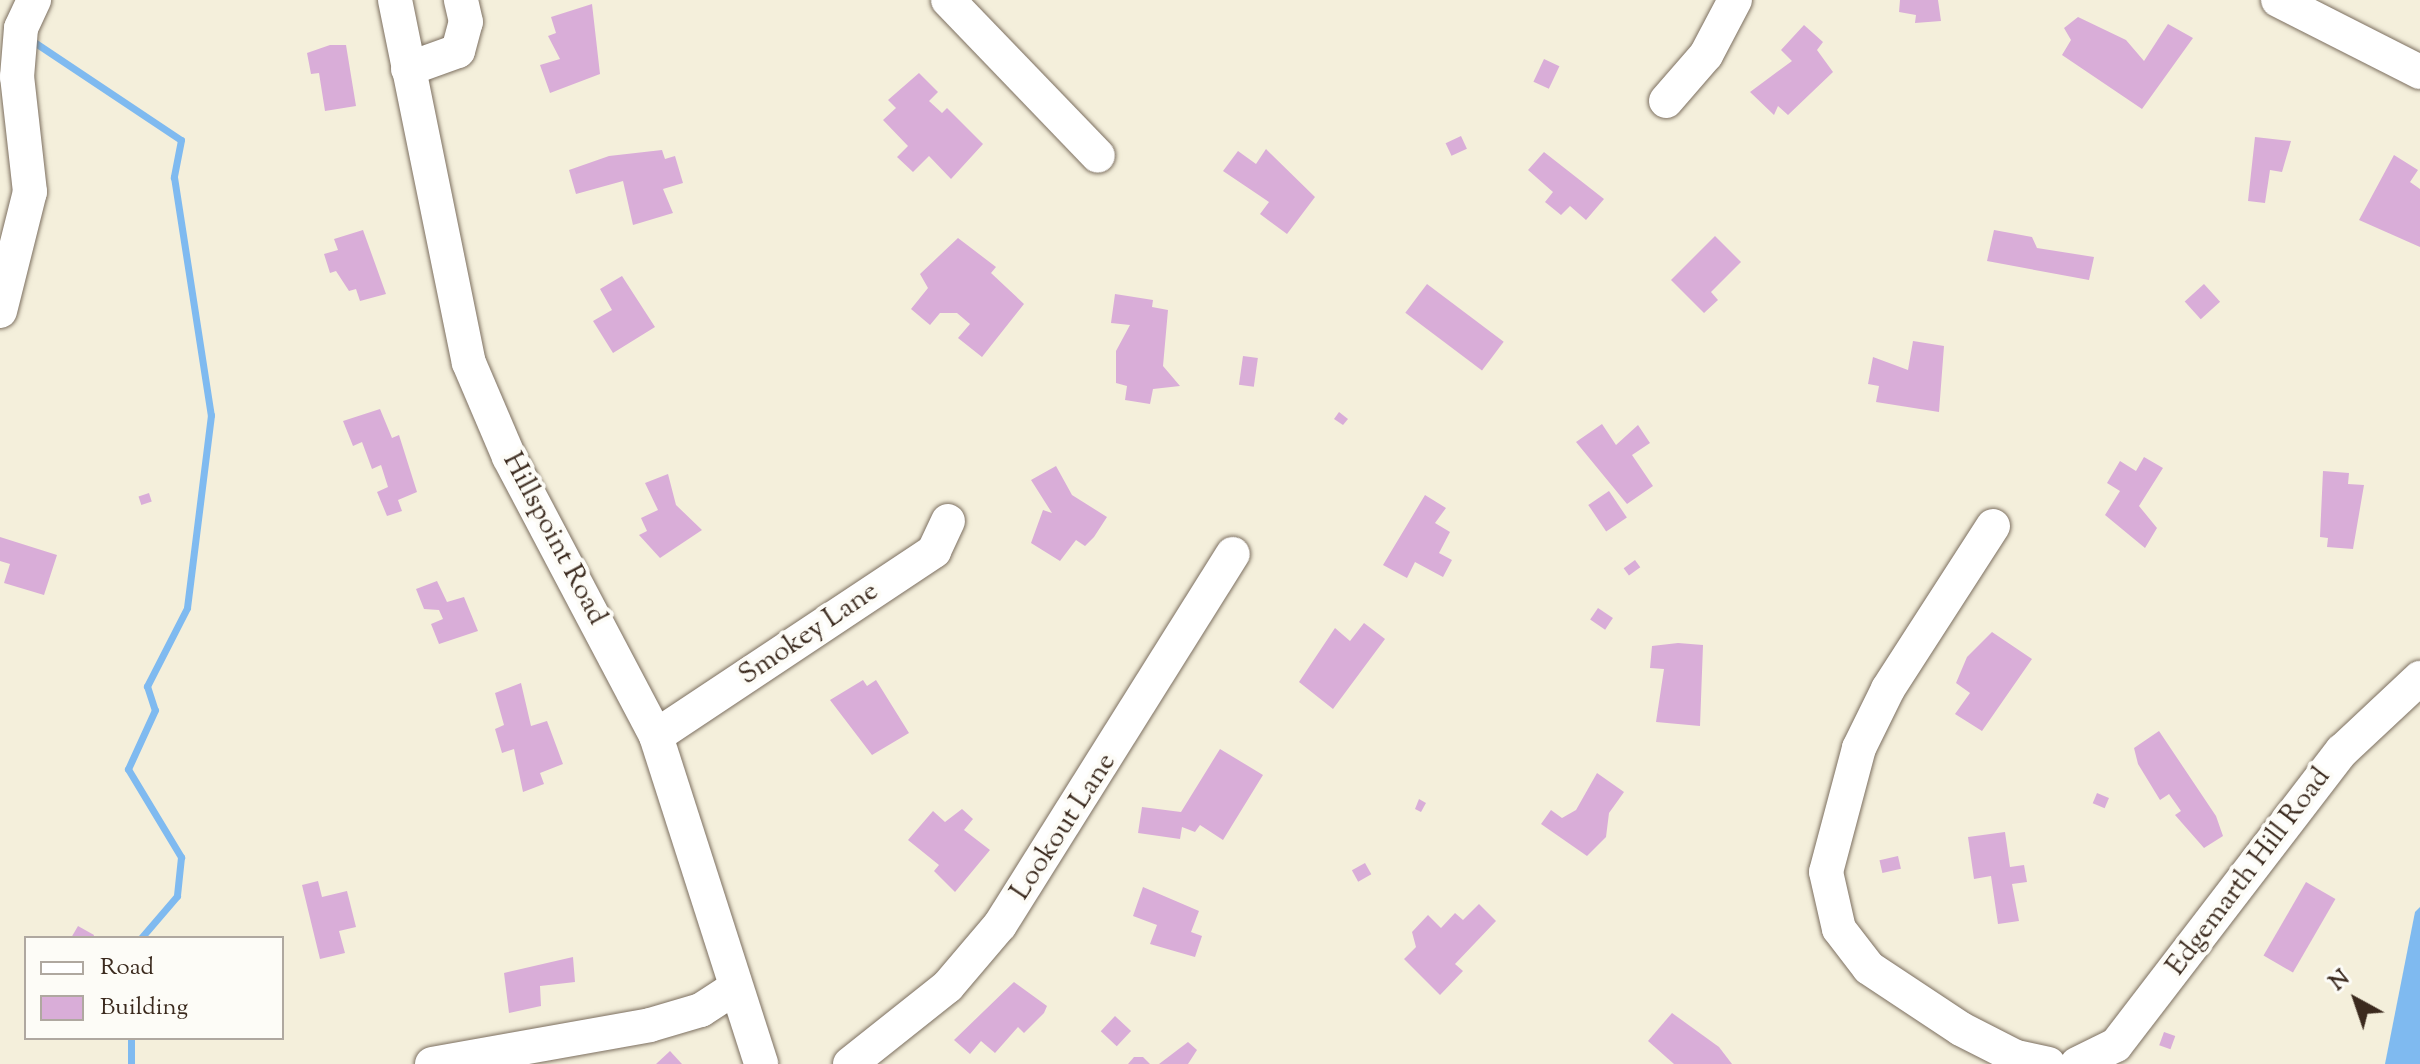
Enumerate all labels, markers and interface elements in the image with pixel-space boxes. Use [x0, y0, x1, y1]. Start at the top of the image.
street label: Hillspoint Road [494, 447, 614, 631]
street label: Smokey Lane [733, 575, 885, 693]
street label: Lookout Lane [1004, 747, 1124, 907]
street label: Edgemarth Hill Road [2160, 761, 2338, 983]
legend [24, 936, 284, 1040]
text: Road [100, 951, 154, 985]
north arrow [2316, 960, 2396, 1040]
text: N [2324, 964, 2358, 1000]
text: Building [100, 991, 188, 1025]

